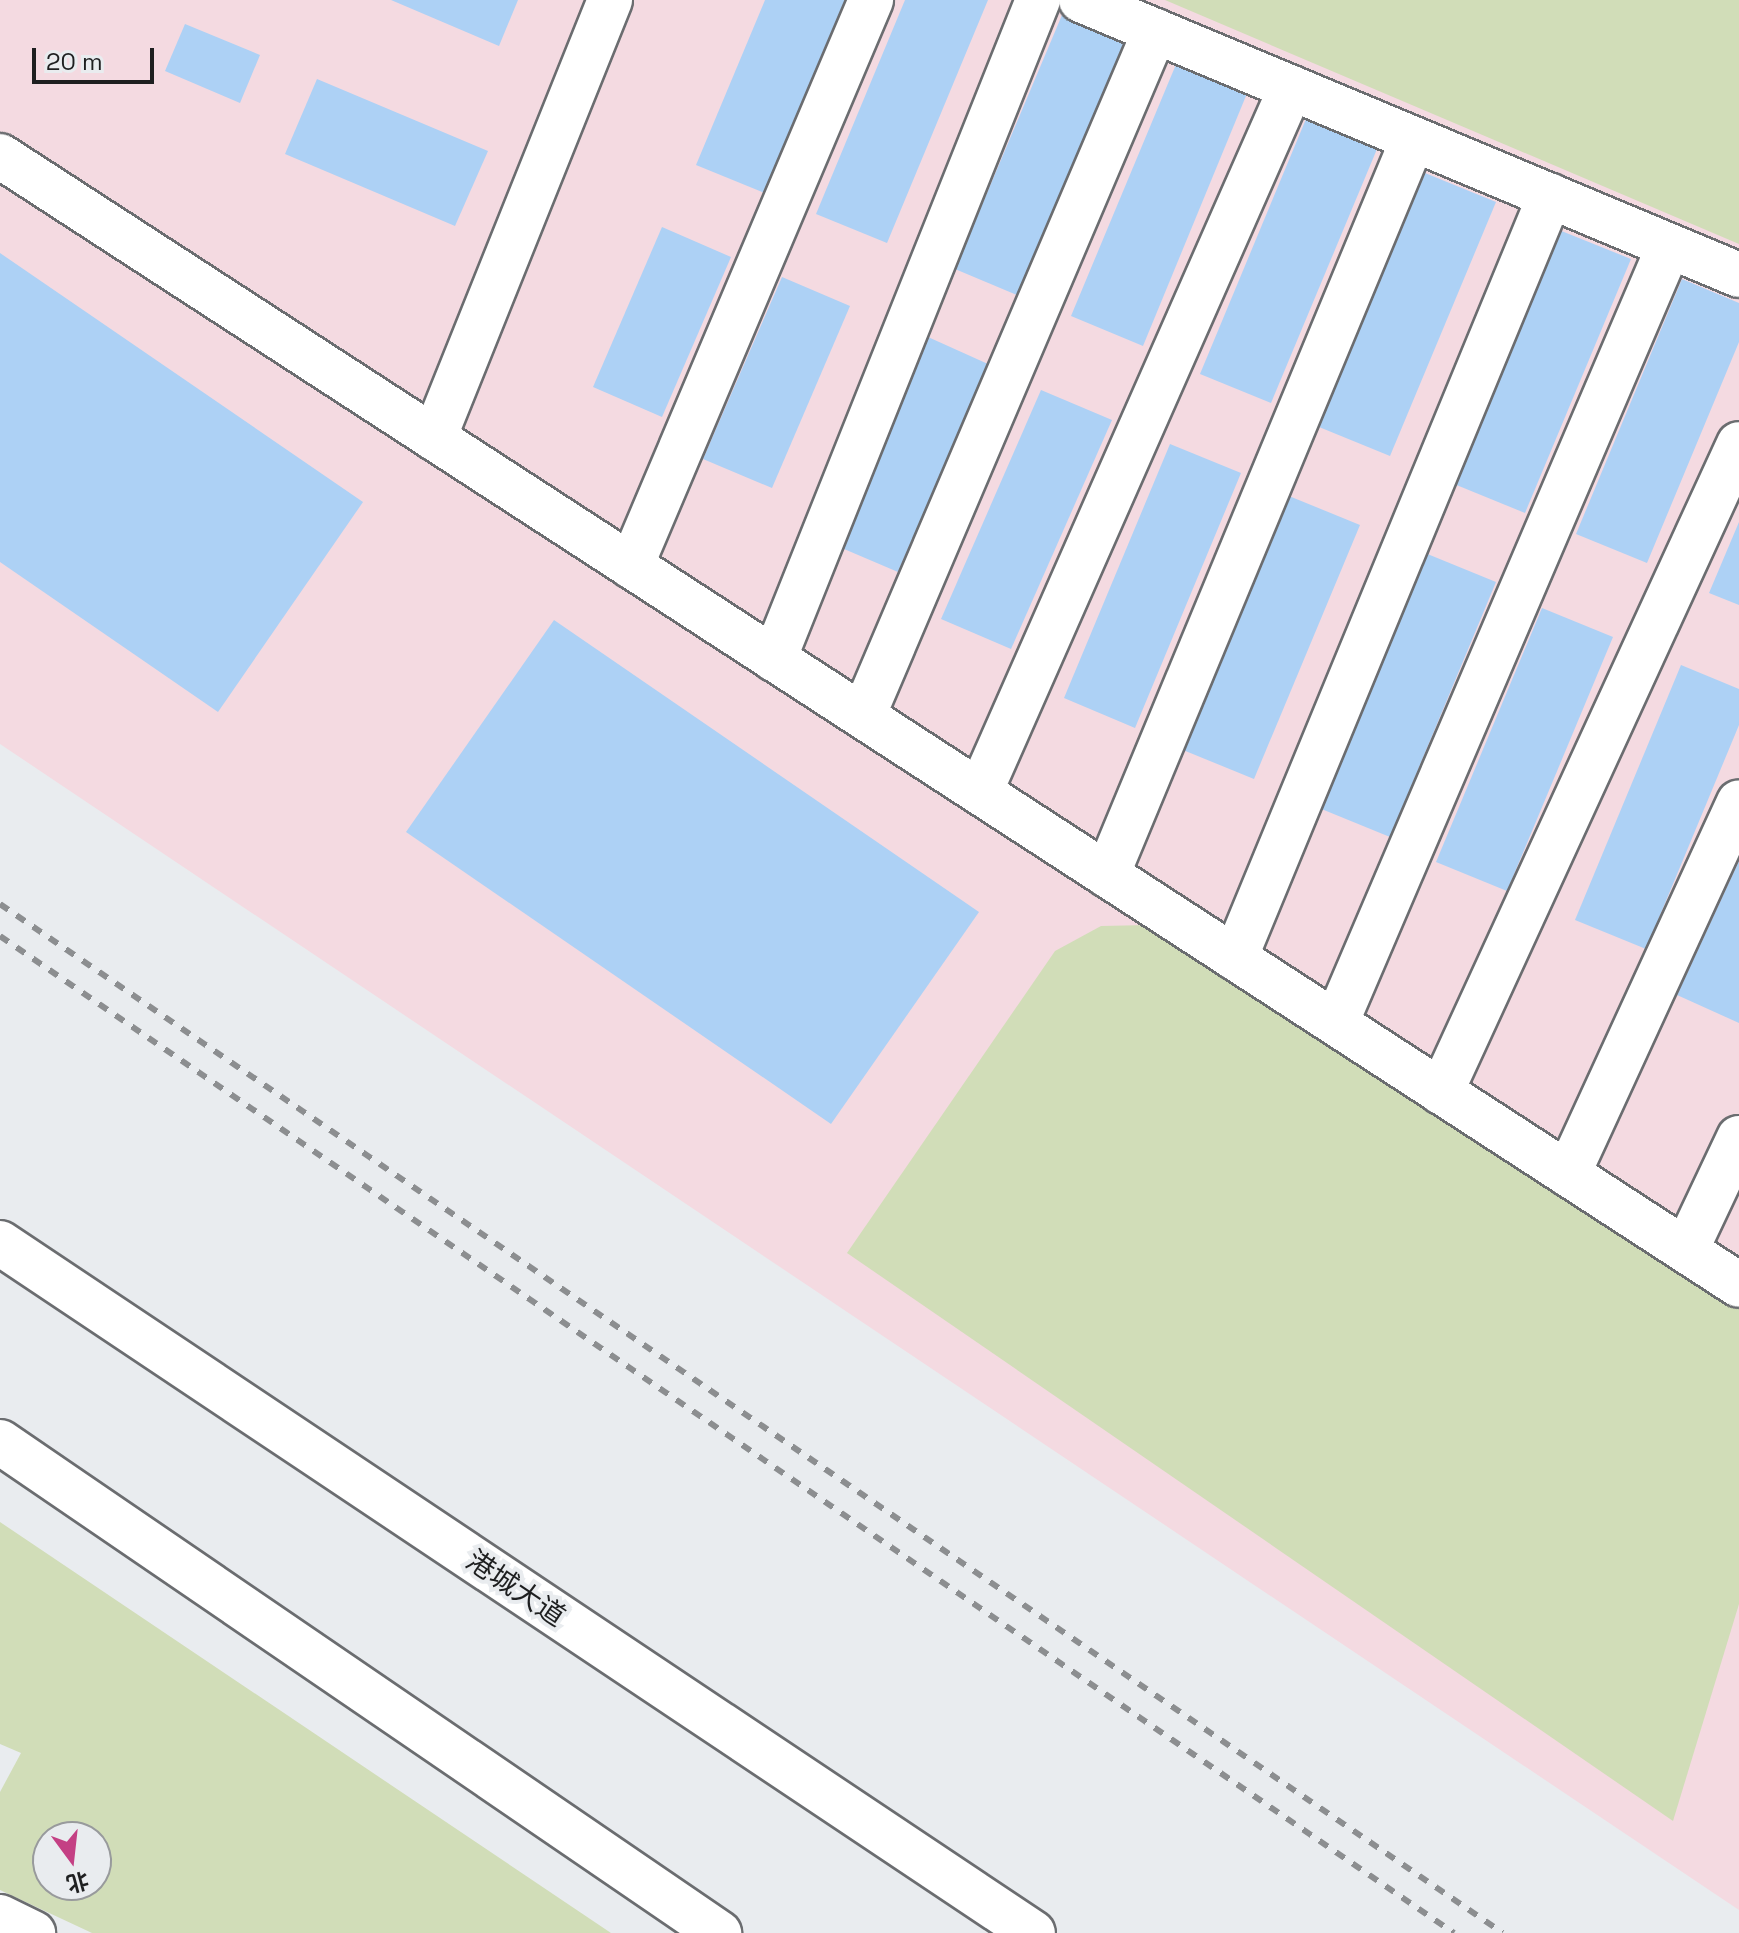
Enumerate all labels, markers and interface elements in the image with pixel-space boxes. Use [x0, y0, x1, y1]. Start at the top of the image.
scale bar [36, 32, 158, 82]
text: 20 m [46, 46, 103, 77]
street label: 港城大道 [460, 1543, 572, 1633]
north arrow [32, 1821, 112, 1901]
text: 北 [63, 1866, 92, 1899]

